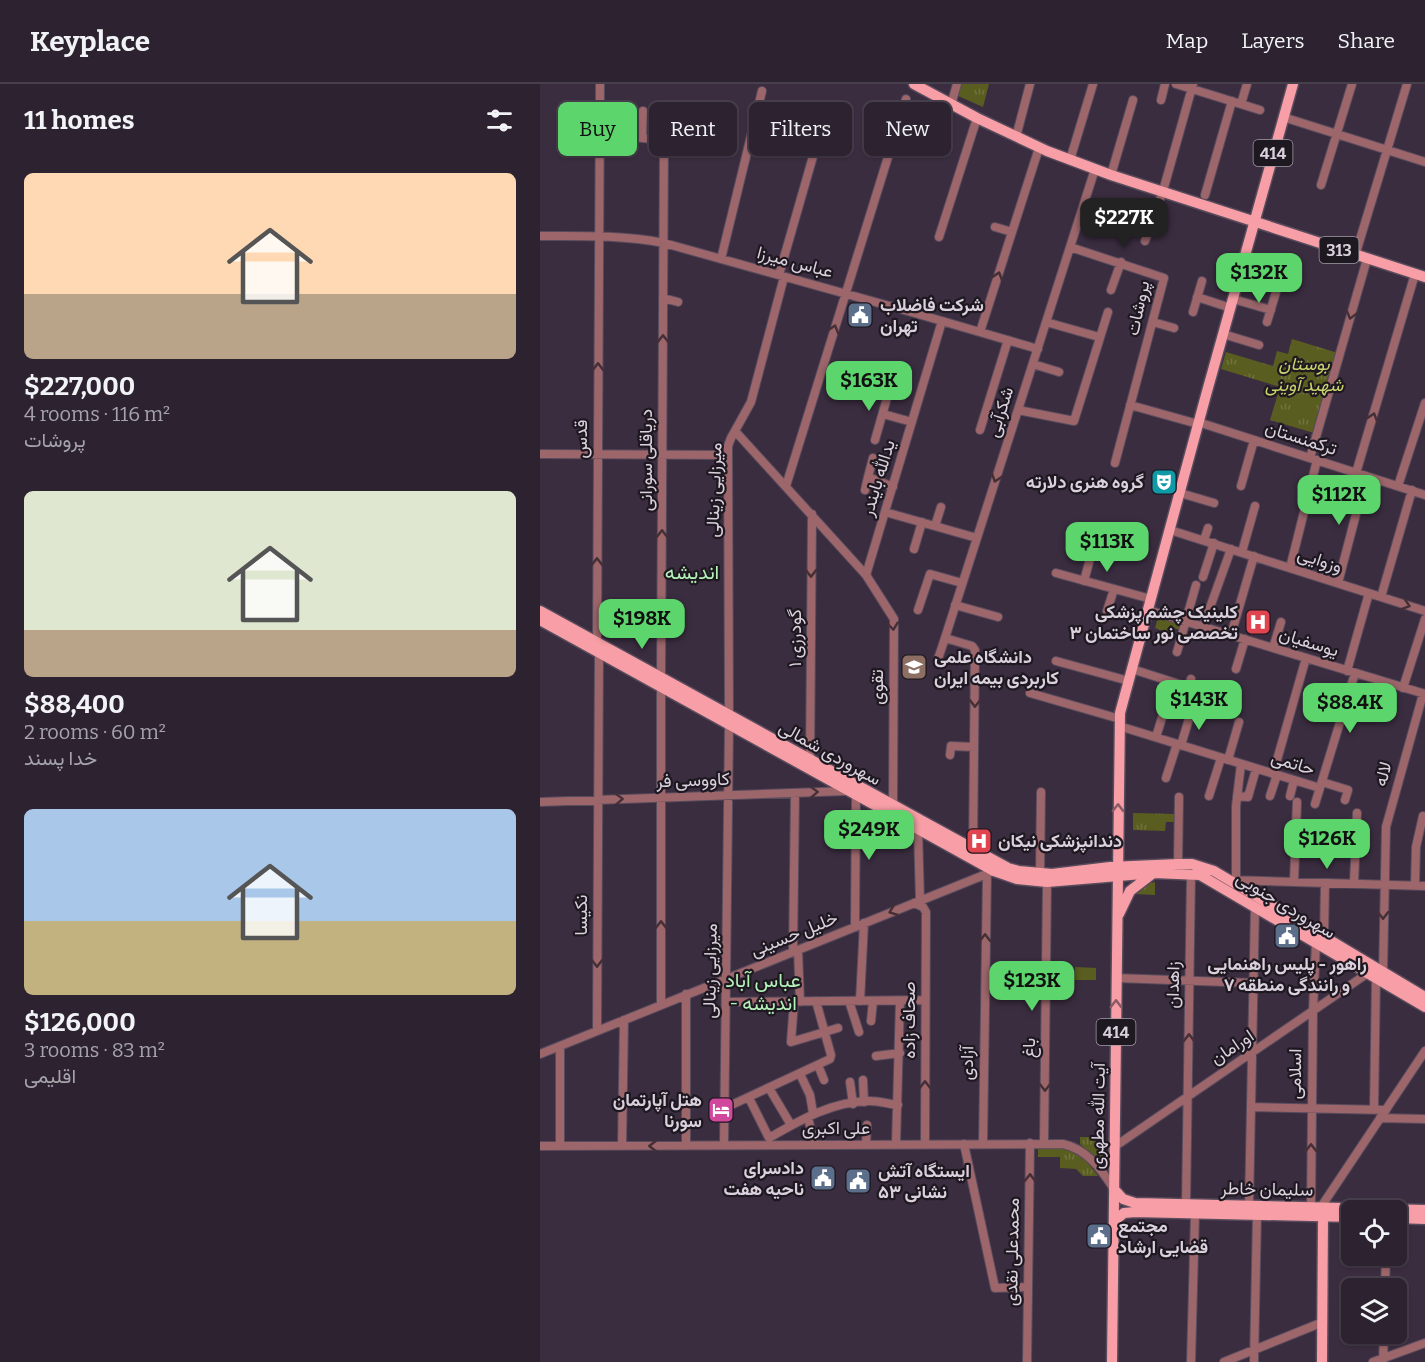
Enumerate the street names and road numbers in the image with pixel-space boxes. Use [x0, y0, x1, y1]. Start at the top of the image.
road number: 414 [1254, 140, 1292, 166]
road number: 313 [1320, 237, 1358, 263]
street label: عباس میرزا [755, 241, 835, 283]
street label: پروشات [1121, 279, 1156, 338]
street label: شکرآبی [982, 384, 1018, 440]
street label: دریاقلی سورانی [635, 409, 657, 511]
street label: ترکمنستان [1262, 416, 1340, 460]
street label: قدس [570, 419, 592, 459]
street label: یدالله بایندر [856, 437, 900, 520]
street label: میرزایی زینالی [701, 442, 727, 538]
street label: وزوایی [1295, 542, 1345, 578]
street label: گودرزی ۱ [784, 609, 806, 667]
street label: یوسفیان [1277, 623, 1341, 661]
street label: تقوی [866, 669, 888, 705]
street label: سهروردی شمالی [775, 716, 885, 790]
street label: حاتمی [1268, 746, 1318, 780]
street label: لاله [1369, 759, 1397, 789]
street label: کاووسی فر [655, 768, 730, 792]
street label: سهروردی جنوبی [1232, 867, 1340, 943]
street label: نکیسا [570, 895, 592, 935]
street label: خلیل حسینی [747, 907, 841, 961]
street label: میرزایی زینالی [698, 923, 722, 1019]
street label: زاهدان [1162, 961, 1184, 1009]
street label: صحاف زاده [898, 981, 920, 1059]
road number: 414 [1096, 1019, 1136, 1045]
street label: اورامان [1206, 1025, 1258, 1069]
street label: باغ [1018, 1038, 1041, 1058]
street label: آزادی [956, 1044, 978, 1080]
street label: اسلامی [1284, 1048, 1306, 1100]
street label: آیت الله مطهری [1086, 1061, 1110, 1170]
street label: علی‌ اکبری [802, 1117, 870, 1139]
street label: سلیمان خاطر [1219, 1177, 1314, 1201]
street label: محمدعلی نقدی [1000, 1198, 1024, 1306]

